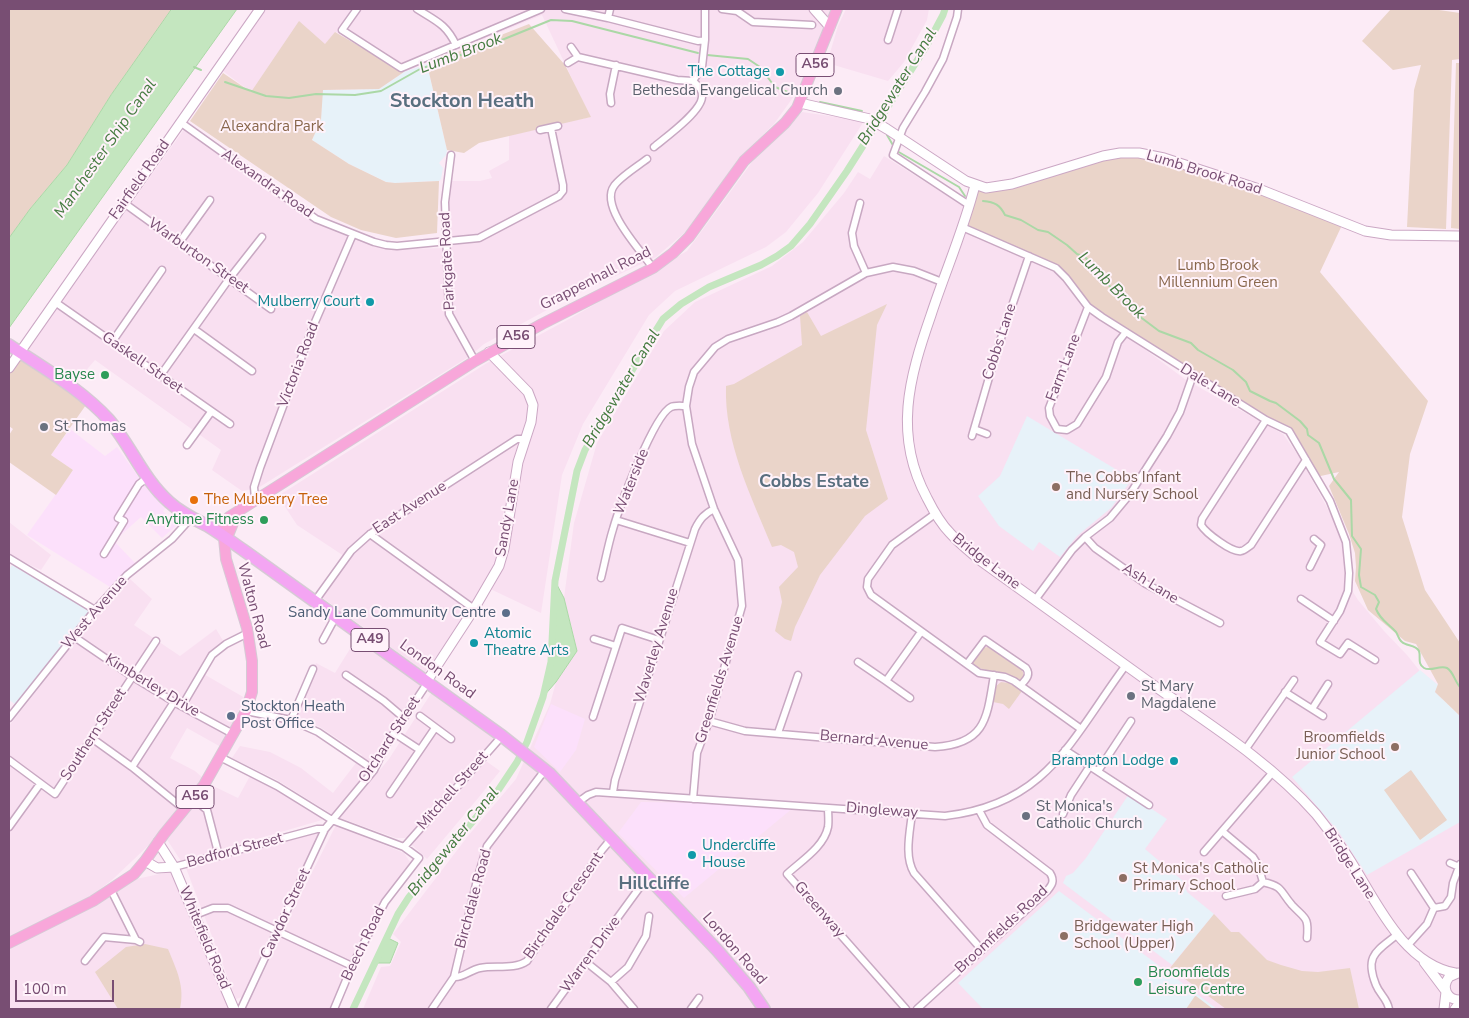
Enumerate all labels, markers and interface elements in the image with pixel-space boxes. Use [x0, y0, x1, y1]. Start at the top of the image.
water label: Bridgewater Canal [854, 25, 942, 149]
water label: Lumb Brook [417, 29, 505, 79]
road number: A56 [796, 54, 834, 76]
place label: The Cottage [688, 63, 770, 81]
marker: The Cottage [774, 66, 786, 78]
water label: Manchester Ship Canal [51, 76, 161, 222]
place label: Bethesda Evangelical Church [632, 82, 828, 100]
marker: Bethesda Evangelical Church [832, 85, 844, 97]
district label: Stockton Heath [390, 90, 534, 114]
park label: Alexandra Park [220, 118, 324, 136]
street label: Fairfield Road [106, 137, 174, 223]
street label: Alexandra Road [218, 146, 316, 222]
street label: Lumb Brook Road [1144, 147, 1264, 199]
street label: Parkgate Road [436, 211, 460, 311]
street label: Warburton Street [144, 215, 252, 297]
street label: Grappenhall Road [537, 243, 655, 315]
water label: Lumb Brook [1073, 248, 1149, 324]
park label: Lumb Brook Millennium Green [1158, 257, 1278, 292]
place label: Mulberry Court [257, 293, 360, 311]
marker: Mulberry Court [364, 296, 376, 308]
street label: Cobbs Lane [979, 302, 1021, 382]
street label: Victoria Road [275, 320, 323, 410]
road number: A56 [497, 326, 535, 348]
water label: Bridgewater Canal [579, 326, 665, 452]
street label: Gaskell Street [98, 328, 186, 398]
street label: Farm Lane [1043, 332, 1085, 404]
street label: Dale Lane [1176, 360, 1244, 412]
place label: Bayse [54, 366, 95, 384]
marker: Bayse [99, 369, 111, 381]
place label: St Thomas [54, 418, 126, 436]
marker: St Thomas [38, 421, 50, 433]
street label: Waterside [611, 446, 653, 518]
place label: The Cobbs Infant and Nursery School [1066, 469, 1198, 504]
district label: Cobbs Estate [759, 472, 869, 494]
street label: East Avenue [370, 478, 450, 538]
street label: Sandy Lane [492, 478, 524, 558]
marker: The Cobbs Infant and Nursery School [1050, 481, 1062, 493]
place label: The Mulberry Tree [204, 491, 328, 509]
marker: The Mulberry Tree [188, 494, 200, 506]
place label: Anytime Fitness [145, 511, 254, 529]
marker: Anytime Fitness [258, 514, 270, 526]
street label: Bridge Lane [949, 530, 1023, 594]
street label: Ash Lane [1119, 560, 1181, 608]
street label: Walton Road [233, 561, 273, 651]
street label: West Avenue [58, 573, 132, 653]
street label: Waverley Avenue [631, 586, 683, 706]
place label: Sandy Lane Community Centre [288, 604, 496, 622]
marker: Sandy Lane Community Centre [500, 607, 512, 619]
street label: Greenfields Avenue [692, 614, 748, 746]
place label: Atomic Theatre Arts [484, 625, 569, 660]
road number: A49 [351, 628, 389, 652]
street label: London Road [396, 636, 478, 704]
marker: Atomic Theatre Arts [468, 637, 480, 649]
street label: Kimberley Drive [101, 651, 203, 721]
place label: St Mary Magdalene [1141, 678, 1216, 713]
street label: Southern Street [57, 685, 131, 785]
marker: St Mary Magdalene [1125, 690, 1137, 702]
street label: Orchard Street [355, 694, 425, 786]
place label: Stockton Heath Post Office [241, 698, 345, 733]
marker: Stockton Heath Post Office [225, 710, 237, 722]
street label: Bernard Avenue [819, 727, 929, 755]
place label: Broomfields Junior School [1296, 729, 1385, 764]
marker: Broomfields Junior School [1389, 741, 1401, 753]
street label: Mitchell Street [414, 748, 492, 834]
place label: Brampton Lodge [1051, 752, 1164, 770]
marker: Brampton Lodge [1168, 755, 1180, 767]
water label: Bridgewater Canal [404, 784, 504, 900]
road number: A56 [176, 786, 214, 809]
place label: St Monica's Catholic Church [1036, 798, 1142, 833]
street label: Dingleway [845, 800, 919, 822]
marker: St Monica's Catholic Church [1020, 810, 1032, 822]
street label: Bridge Lane [1319, 825, 1379, 903]
street label: Bedford Street [185, 830, 285, 872]
place label: Undercliffe House [702, 837, 776, 872]
street label: Birchdale Road [452, 847, 496, 951]
street label: Birchdale Crescent [520, 849, 608, 963]
marker: Undercliffe House [686, 849, 698, 861]
place label: St Monica's Catholic Primary School [1133, 860, 1268, 895]
street label: Cawdor Street [257, 866, 315, 962]
marker: St Monica's Catholic Primary School [1117, 872, 1129, 884]
district label: Hillcliffe [619, 874, 689, 896]
street label: Greenway [790, 878, 848, 942]
street label: Broomfields Road [952, 882, 1052, 978]
street label: Whitefield Road [174, 884, 234, 992]
street label: Beech Road [338, 904, 390, 984]
street label: London Road [698, 909, 770, 989]
street label: Warren Drive [557, 913, 625, 997]
place label: Bridgewater High School (Upper) [1074, 918, 1193, 953]
marker: Bridgewater High School (Upper) [1058, 930, 1070, 942]
place label: Broomfields Leisure Centre [1148, 964, 1245, 999]
scale bar [18, 970, 116, 1002]
marker: Broomfields Leisure Centre [1132, 976, 1144, 988]
text: 100 m [23, 979, 67, 999]

